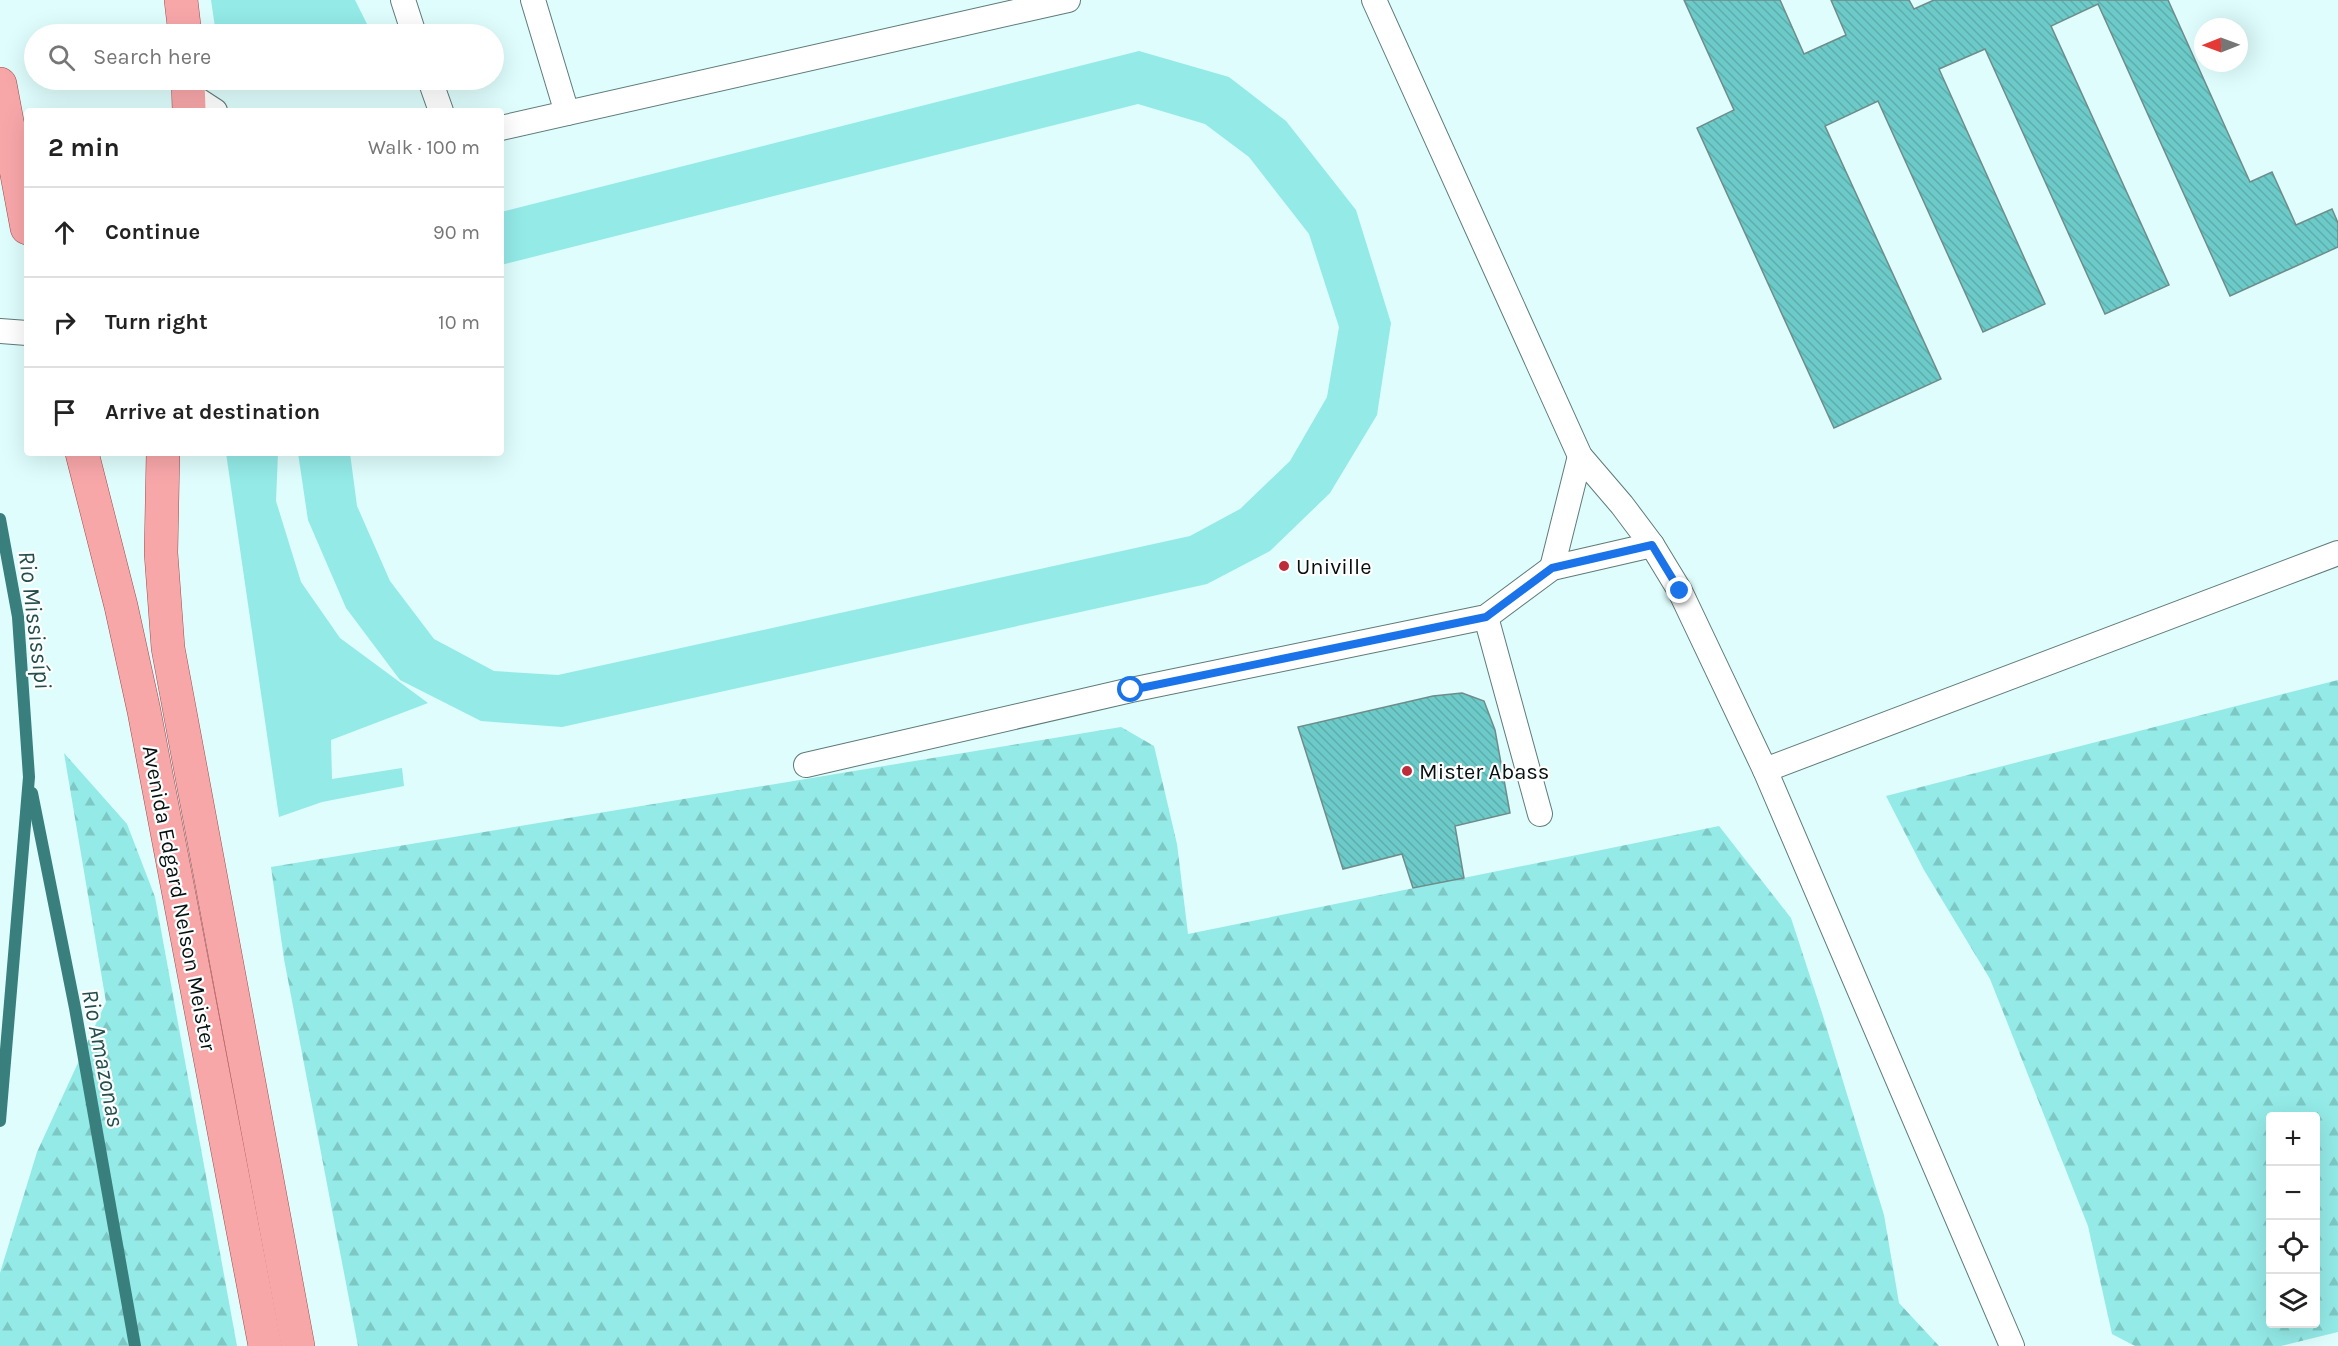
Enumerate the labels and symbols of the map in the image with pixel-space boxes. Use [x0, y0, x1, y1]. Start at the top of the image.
north arrow [2194, 18, 2248, 72]
water label: Rio Mississípi [13, 549, 57, 691]
place label: Univille [1296, 554, 1371, 580]
marker: Univille [1277, 559, 1291, 573]
route end [1666, 577, 1692, 603]
route start [1117, 676, 1143, 702]
street label: Avenida Edgard Nelson Meister [137, 743, 221, 1053]
place label: Mister Abass [1419, 759, 1549, 785]
marker: Mister Abass [1400, 764, 1414, 778]
water label: Rio Amazonas [76, 987, 130, 1129]

